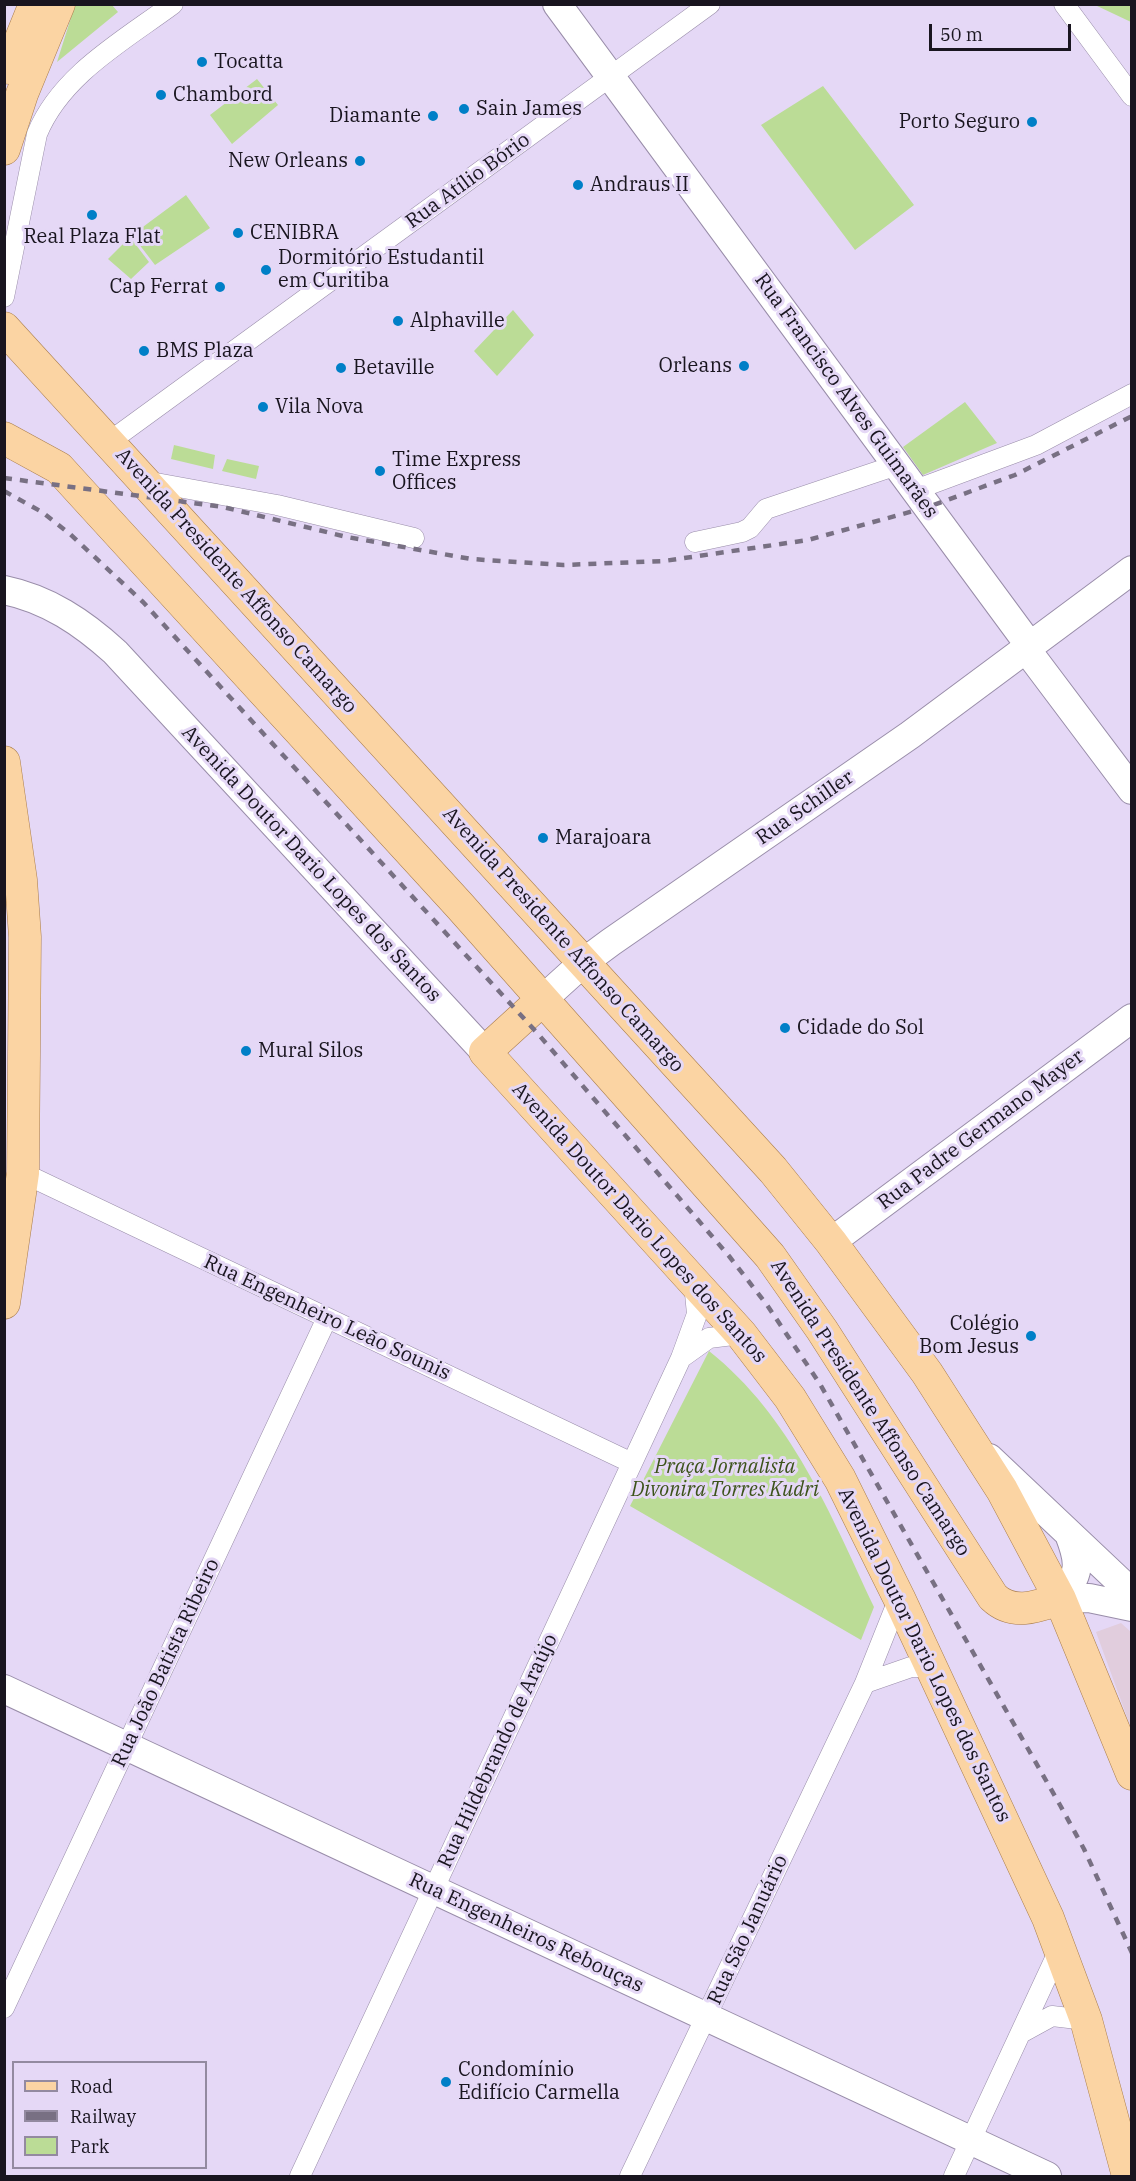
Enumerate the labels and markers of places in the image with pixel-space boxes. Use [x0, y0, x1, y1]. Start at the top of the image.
place label: Tocatta [214, 50, 283, 74]
marker: Tocatta [195, 55, 209, 69]
place label: Chambord [173, 83, 273, 107]
marker: Chambord [154, 88, 168, 102]
place label: Sain James [476, 97, 582, 121]
marker: Sain James [457, 102, 471, 116]
place label: Diamante [329, 104, 421, 128]
marker: Diamante [426, 109, 440, 123]
place label: Porto Seguro [899, 110, 1020, 134]
marker: Porto Seguro [1025, 115, 1039, 129]
place label: New Orleans [228, 149, 348, 173]
marker: New Orleans [353, 154, 367, 168]
place label: Andraus II [590, 173, 689, 197]
marker: Andraus II [571, 178, 585, 192]
marker: Real Plaza Flat [85, 208, 99, 222]
place label: CENIBRA [250, 221, 339, 245]
place label: Real Plaza Flat [23, 225, 161, 249]
marker: CENIBRA [231, 226, 245, 240]
place label: Dormitório Estudantil em Curitiba [278, 246, 484, 293]
marker: Dormitório Estudantil em Curitiba [259, 263, 273, 277]
place label: Cap Ferrat [109, 275, 208, 299]
marker: Cap Ferrat [213, 280, 227, 294]
place label: Alphaville [410, 309, 505, 333]
marker: Alphaville [391, 314, 405, 328]
place label: BMS Plaza [156, 339, 254, 363]
marker: BMS Plaza [137, 344, 151, 358]
place label: Orleans [658, 354, 732, 378]
place label: Betaville [353, 356, 435, 380]
marker: Orleans [737, 359, 751, 373]
marker: Betaville [334, 361, 348, 375]
place label: Vila Nova [275, 395, 364, 419]
marker: Vila Nova [256, 400, 270, 414]
place label: Time Express Offices [392, 448, 521, 495]
marker: Time Express Offices [373, 464, 387, 478]
place label: Marajoara [555, 826, 651, 850]
marker: Marajoara [536, 831, 550, 845]
place label: Cidade do Sol [797, 1016, 924, 1040]
marker: Cidade do Sol [778, 1021, 792, 1035]
place label: Mural Silos [258, 1039, 363, 1063]
marker: Mural Silos [239, 1044, 253, 1058]
place label: Colégio Bom Jesus [919, 1312, 1019, 1359]
marker: Colégio Bom Jesus [1024, 1329, 1038, 1343]
place label: Condomínio Edifício Carmella [458, 2058, 620, 2105]
marker: Condomínio Edifício Carmella [439, 2075, 453, 2089]

